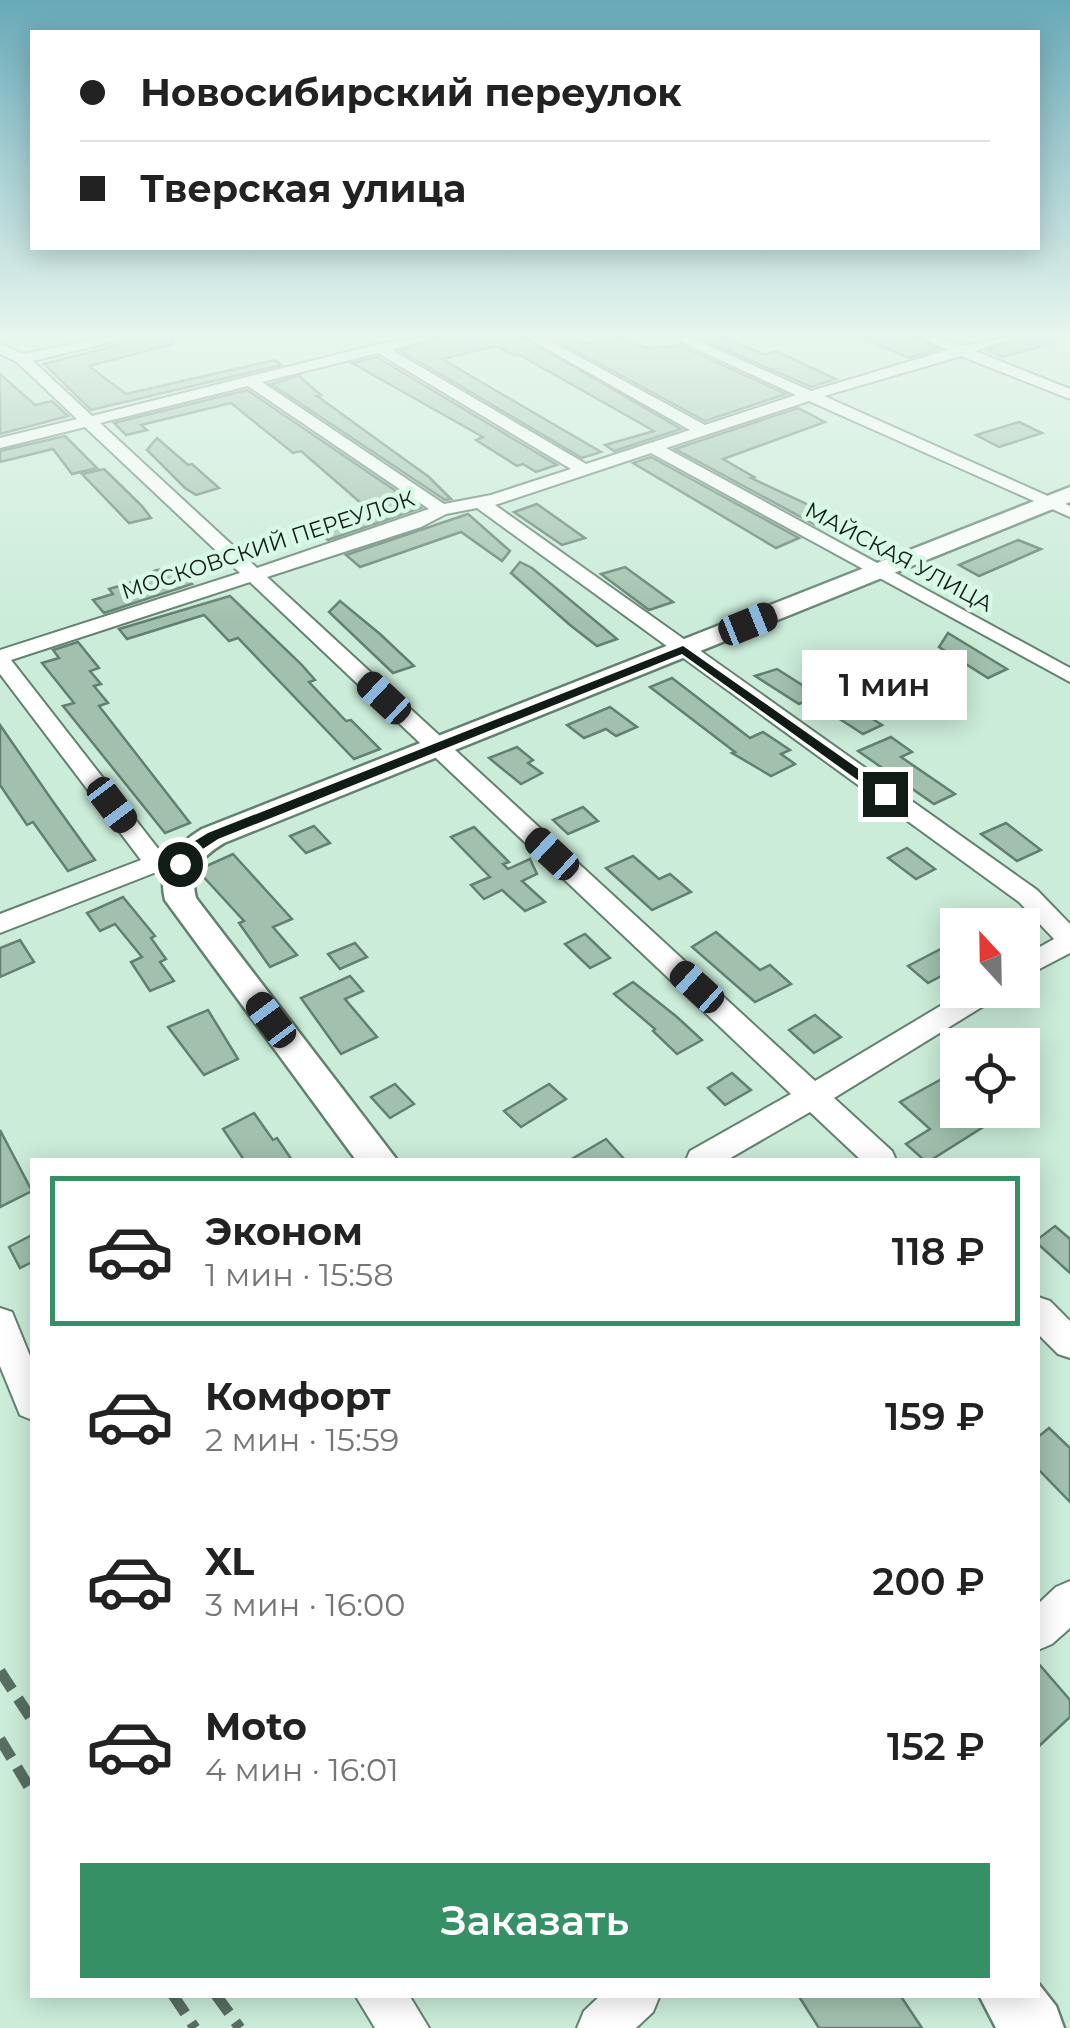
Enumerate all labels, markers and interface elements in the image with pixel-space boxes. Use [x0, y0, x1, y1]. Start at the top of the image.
text: Новосибирский переулок [140, 69, 682, 116]
text: Тверская улица [140, 165, 466, 212]
street label: МОСКОВСКИЙ ПЕРЕУЛОК [118, 485, 418, 605]
street label: МАЙСКАЯ УЛИЦА [801, 496, 998, 618]
car [715, 599, 781, 649]
callout: 1 мин [802, 649, 968, 719]
text: 1 мин [839, 665, 930, 704]
car [352, 667, 416, 729]
car [82, 772, 142, 838]
route end [863, 772, 908, 817]
car [520, 823, 584, 885]
route start [158, 842, 203, 887]
north arrow [940, 908, 1040, 1008]
map controls [940, 908, 1040, 1128]
car [665, 956, 729, 1018]
car [241, 987, 301, 1053]
button: locate [940, 1028, 1040, 1128]
icon: car [85, 1206, 175, 1296]
text: Эконом [205, 1208, 363, 1255]
text: 118 ₽ [892, 1228, 985, 1275]
text: 1 мин · 15:58 [205, 1255, 394, 1294]
icon: car [85, 1371, 175, 1461]
text: Комфорт [205, 1373, 391, 1420]
text: 159 ₽ [885, 1393, 985, 1440]
text: 2 мин · 15:59 [205, 1420, 399, 1459]
icon: car [85, 1536, 175, 1626]
text: XL [205, 1538, 254, 1585]
text: 200 ₽ [872, 1558, 985, 1605]
text: 3 мин · 16:00 [205, 1585, 405, 1624]
icon: car [85, 1701, 175, 1791]
text: Moto [205, 1703, 307, 1750]
text: 152 ₽ [887, 1723, 985, 1770]
text: 4 мин · 16:01 [205, 1750, 399, 1789]
button: Заказать [80, 1863, 990, 1978]

